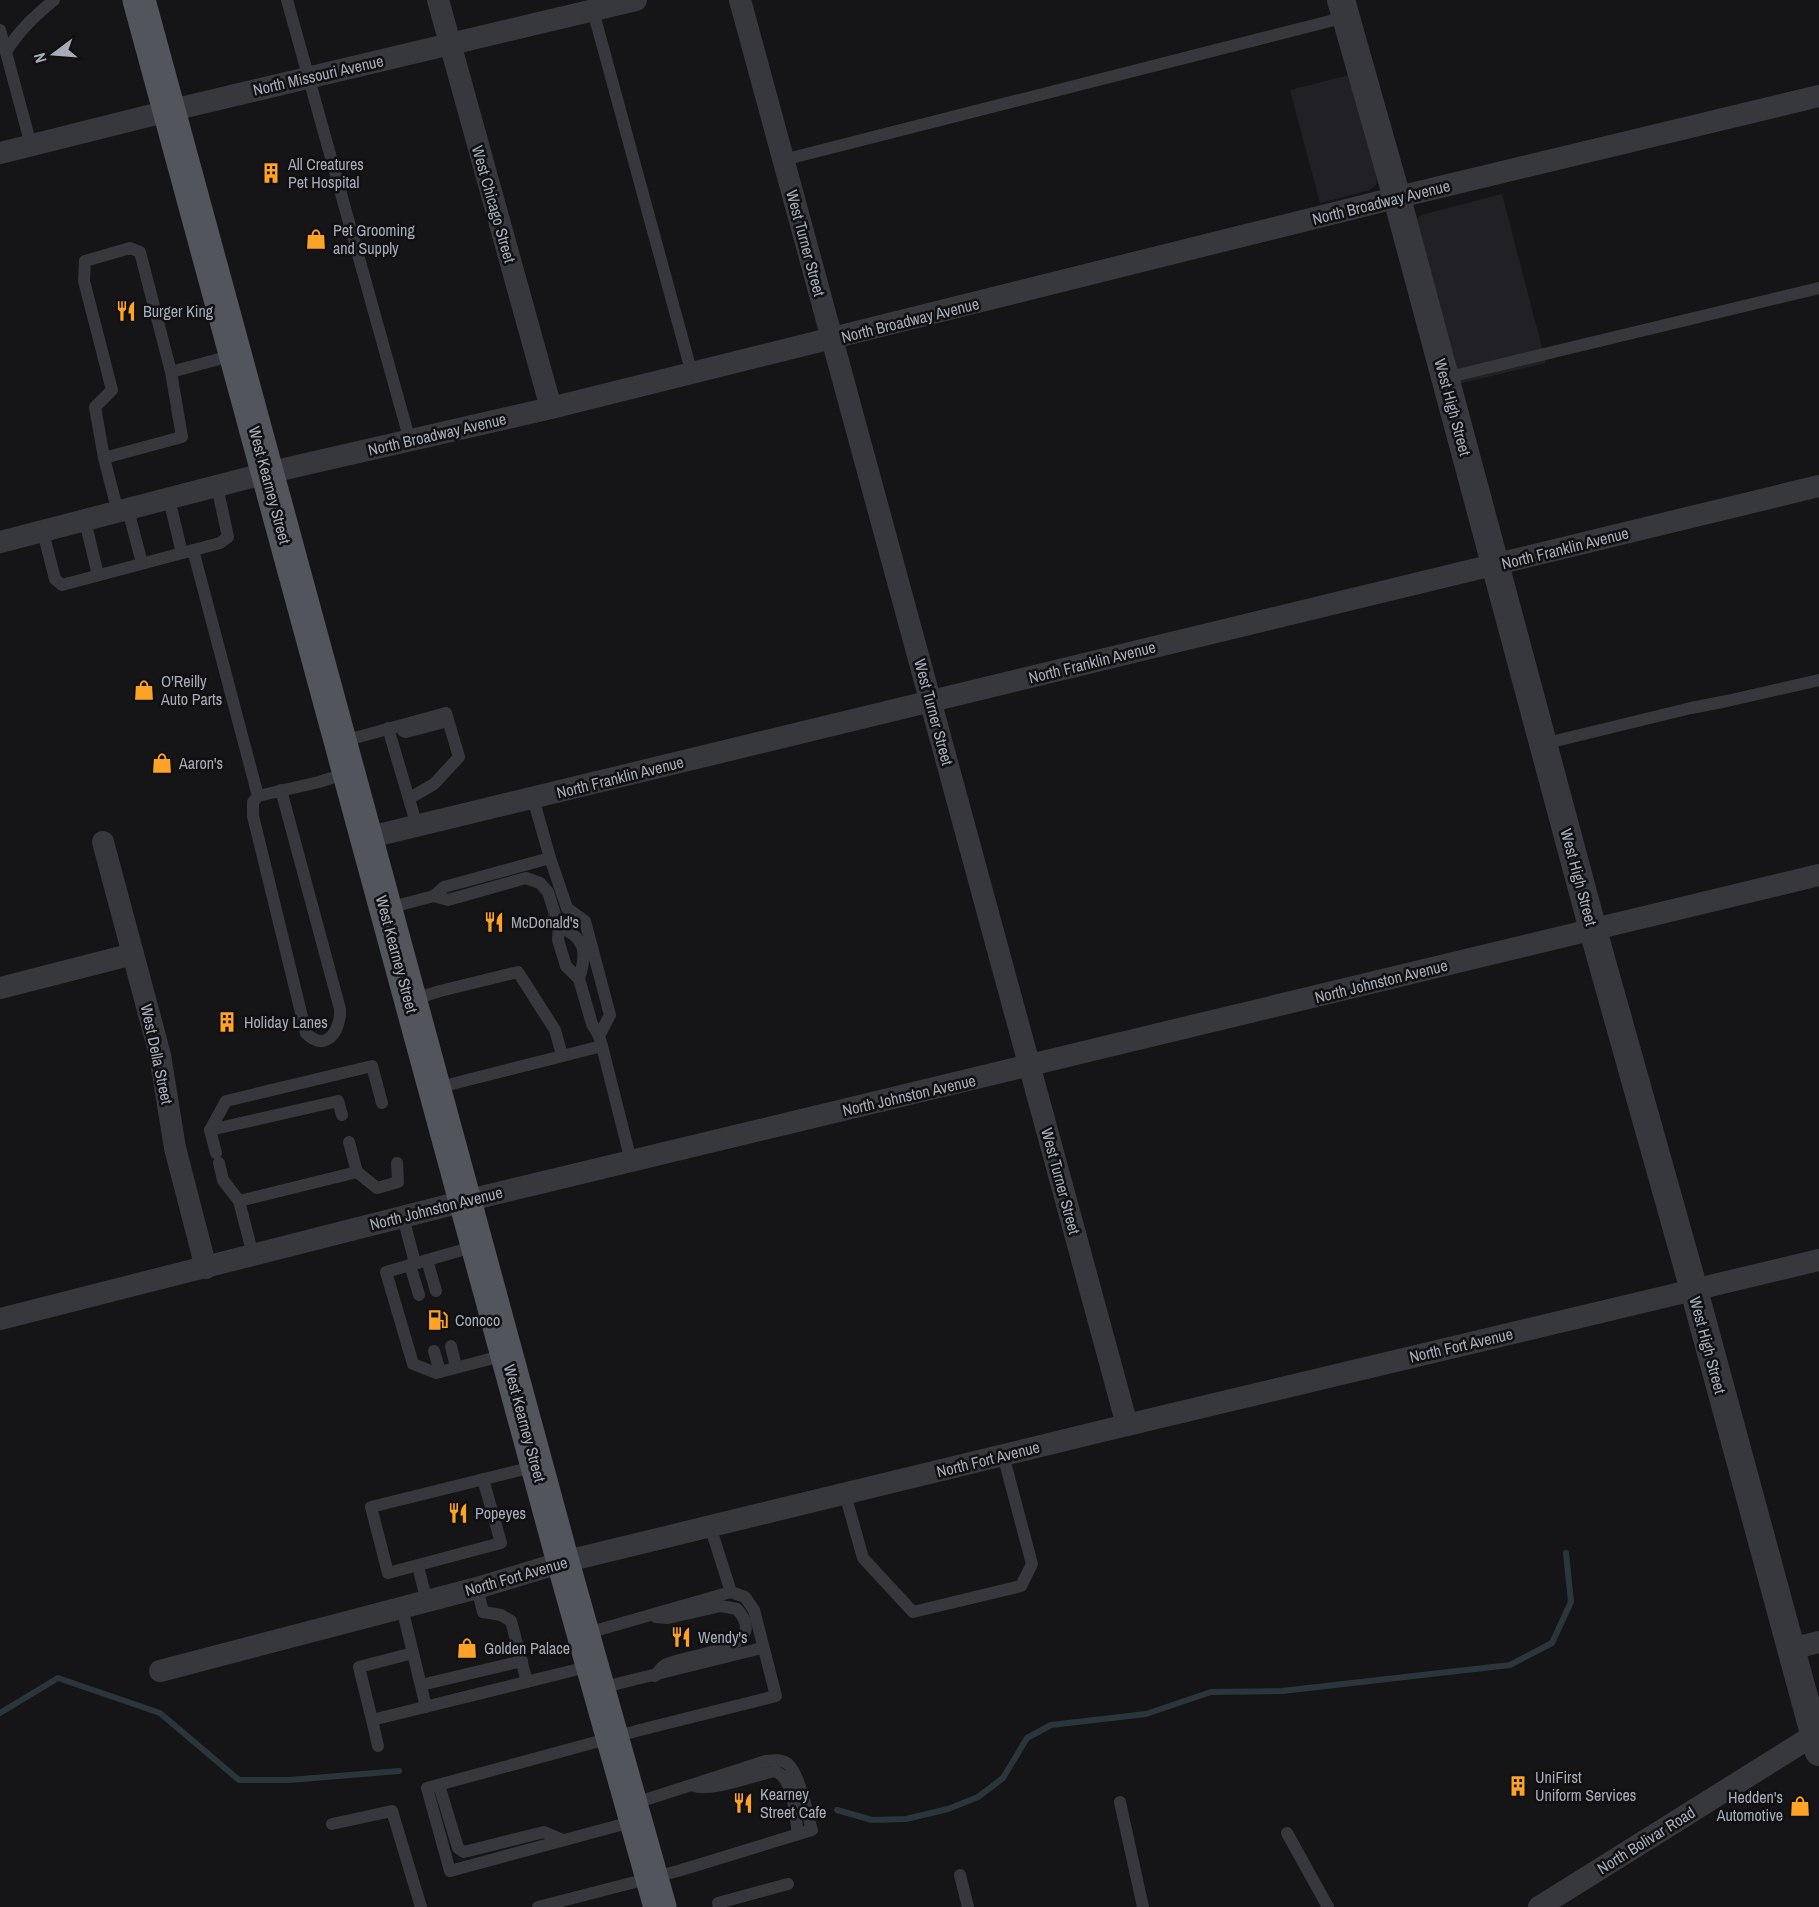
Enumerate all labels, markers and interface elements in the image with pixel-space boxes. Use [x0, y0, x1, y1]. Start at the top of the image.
north arrow [24, 24, 84, 84]
street label: North Missouri Avenue [251, 49, 385, 101]
text: N [28, 51, 51, 66]
street label: West Chicago Street [467, 143, 521, 265]
place label: All Creatures Pet Hospital [287, 153, 364, 193]
building icon: All Creatures Pet Hospital [259, 161, 283, 185]
street label: North Broadway Avenue [1310, 174, 1452, 230]
street label: West Turner Street [781, 187, 831, 299]
place label: Pet Grooming and Supply [333, 219, 415, 259]
shop icon: Pet Grooming and Supply [304, 227, 328, 251]
street label: North Broadway Avenue [839, 292, 981, 348]
restaurant icon: Burger King [114, 299, 138, 323]
place label: Burger King [143, 300, 214, 322]
street label: West High Street [1429, 356, 1477, 458]
street label: North Broadway Avenue [366, 407, 508, 461]
street label: West Kearney Street [244, 424, 296, 547]
street label: North Franklin Avenue [1499, 522, 1631, 574]
street label: North Franklin Avenue [1026, 636, 1158, 688]
street label: West Turner Street [909, 656, 959, 768]
place label: O'Reilly Auto Parts [160, 670, 222, 710]
shop icon: O'Reilly Auto Parts [132, 678, 156, 702]
shop icon: Aaron's [150, 751, 174, 775]
street label: North Franklin Avenue [554, 751, 686, 803]
place label: Aaron's [178, 752, 223, 774]
street label: West High Street [1555, 826, 1603, 928]
street label: West Kearney Street [371, 893, 423, 1016]
restaurant icon: McDonald's [482, 910, 506, 934]
place label: McDonald's [511, 911, 579, 933]
street label: North Johnston Avenue [1312, 954, 1450, 1008]
street label: West Della Street [136, 1002, 178, 1106]
building icon: Holiday Lanes [215, 1010, 239, 1034]
place label: Holiday Lanes [244, 1011, 328, 1033]
street label: North Johnston Avenue [840, 1069, 978, 1121]
street label: West Turner Street [1036, 1125, 1086, 1237]
street label: North Johnston Avenue [367, 1181, 505, 1235]
street label: West High Street [1684, 1294, 1732, 1396]
fuel station icon: Conoco [426, 1308, 450, 1332]
place label: Conoco [455, 1309, 500, 1331]
street label: North Fort Avenue [1407, 1322, 1515, 1368]
street label: West Kearney Street [499, 1362, 551, 1485]
street label: North Fort Avenue [934, 1436, 1042, 1482]
restaurant icon: Popeyes [446, 1501, 470, 1525]
place label: Popeyes [475, 1502, 526, 1524]
street label: North Fort Avenue [462, 1551, 570, 1601]
restaurant icon: Wendy's [669, 1625, 693, 1649]
place label: Wendy's [698, 1626, 748, 1648]
shop icon: Golden Palace [455, 1636, 479, 1660]
place label: Golden Palace [484, 1637, 570, 1659]
place label: UniFirst Uniform Services [1535, 1766, 1636, 1806]
building icon: UniFirst Uniform Services [1506, 1774, 1530, 1798]
place label: Kearney Street Cafe [760, 1783, 826, 1823]
place label: Hedden's Automotive [1716, 1786, 1783, 1826]
restaurant icon: Kearney Street Cafe [731, 1791, 755, 1815]
shop icon: Hedden's Automotive [1788, 1794, 1812, 1818]
street label: North Bolivar Road [1593, 1801, 1699, 1879]

